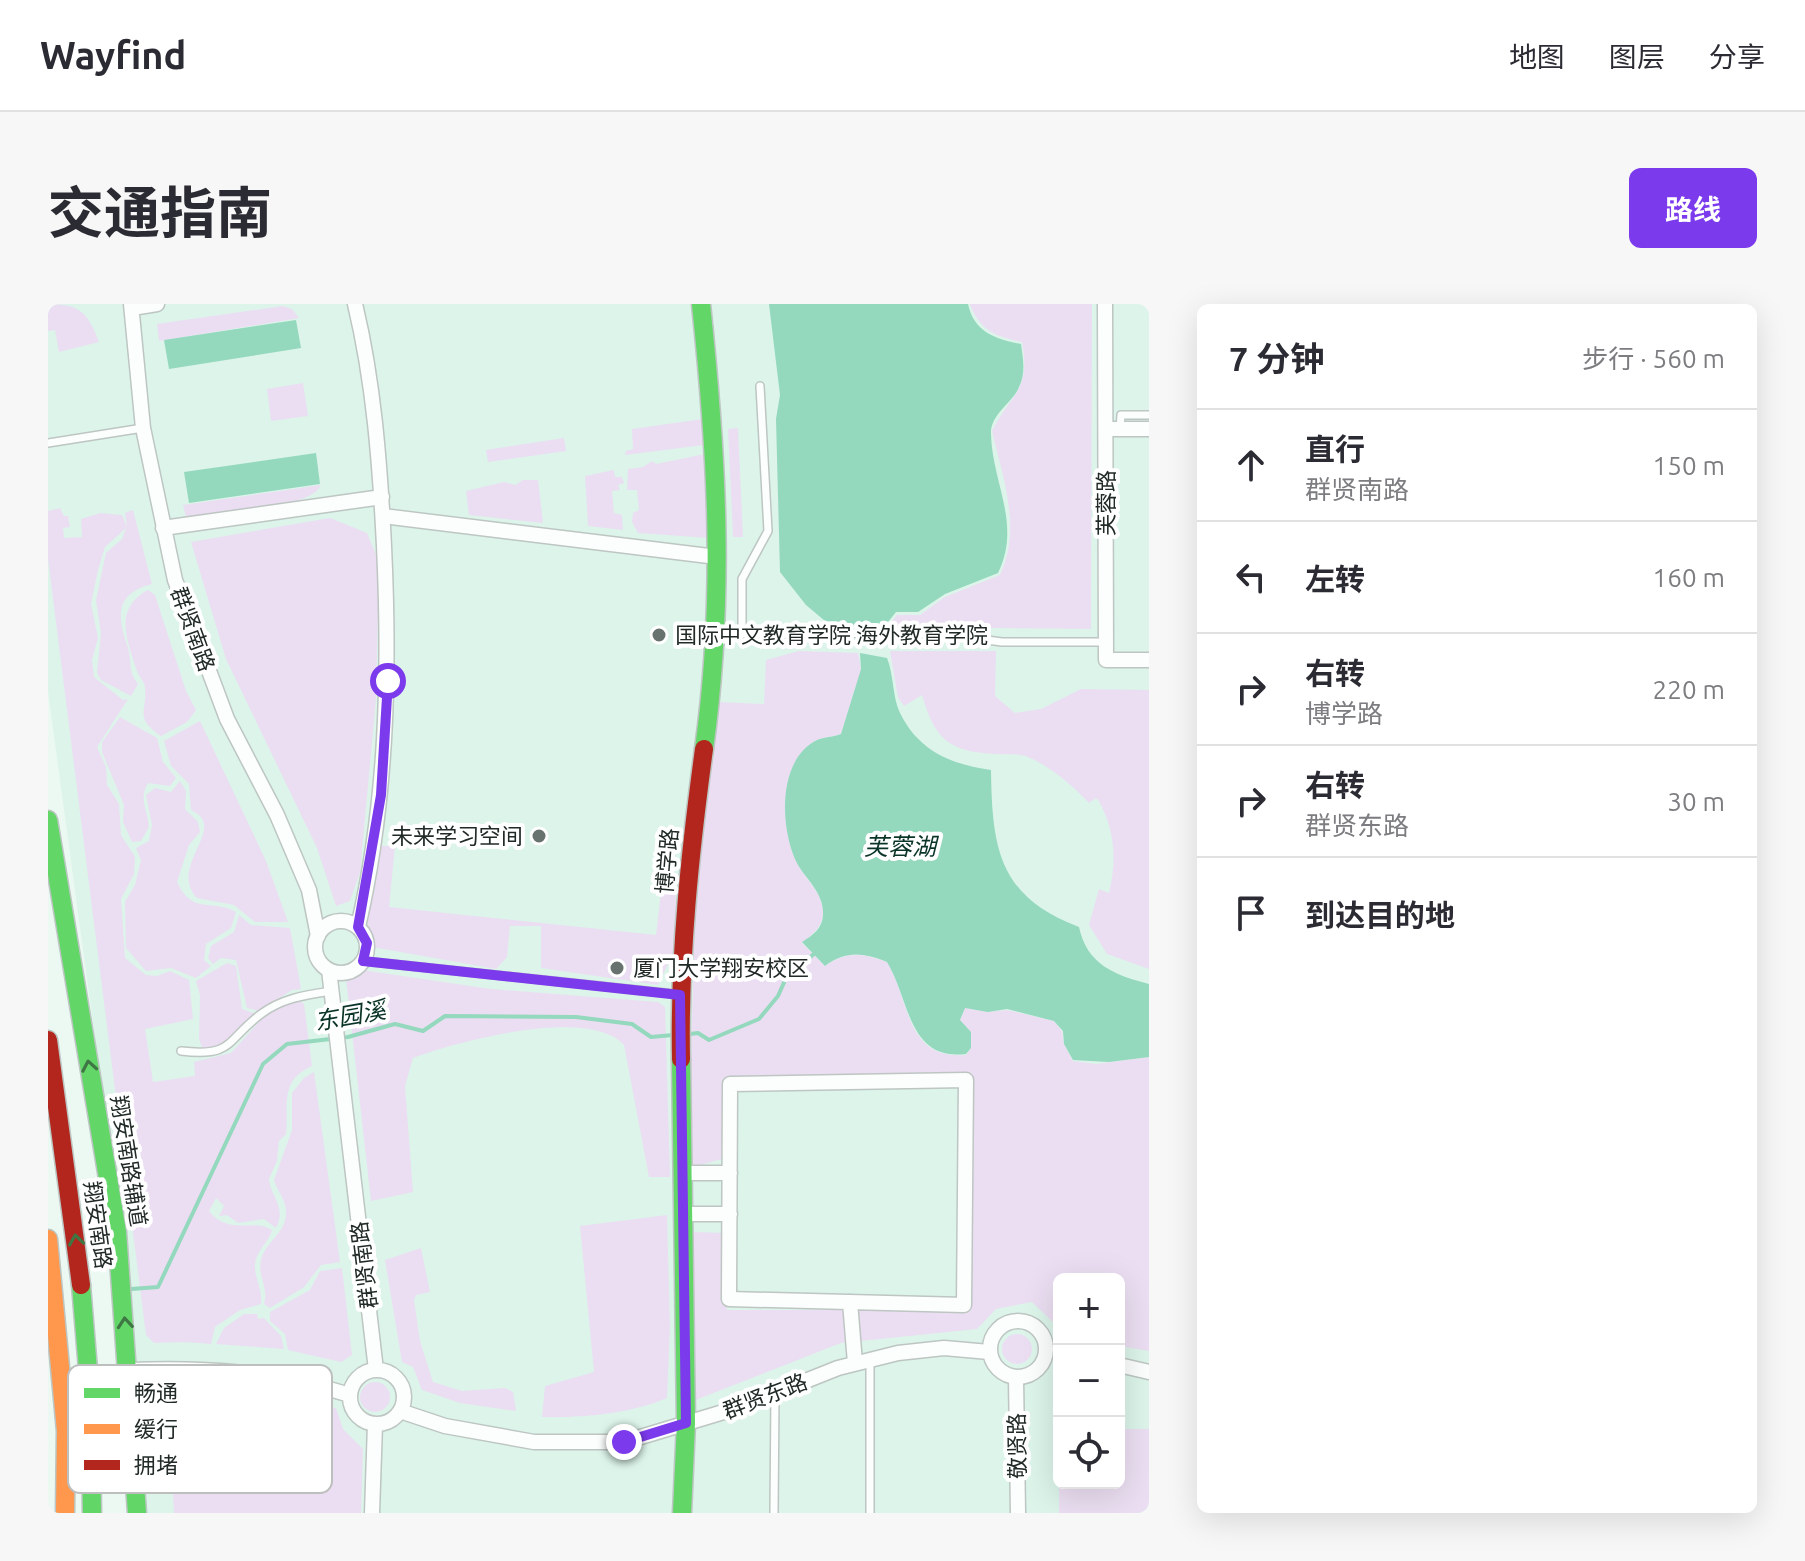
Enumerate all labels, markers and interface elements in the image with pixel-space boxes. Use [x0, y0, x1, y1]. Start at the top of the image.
text: Wayfind [40, 34, 186, 76]
text: 地图 [1509, 41, 1565, 72]
text: 图层 [1609, 41, 1665, 72]
text: 分享 [1709, 41, 1765, 72]
button: 路线 [1629, 168, 1757, 248]
text: 交通指南 [48, 181, 272, 244]
text: 7 分钟 [1229, 339, 1324, 377]
text: 步行 · 560 m [1582, 344, 1725, 373]
text: 直行 [1305, 432, 1365, 466]
icon: ahead [1229, 443, 1273, 487]
text: 150 m [1653, 451, 1725, 480]
street label: 芙蓉路 [1093, 470, 1118, 536]
text: 群贤南路 [1305, 475, 1409, 504]
icon: left [1229, 555, 1273, 599]
text: 左转 [1305, 562, 1365, 596]
text: 160 m [1653, 563, 1725, 592]
street label: 群贤南路 [167, 583, 220, 674]
place label: 国际中文教育学院 海外教育学院 [675, 622, 988, 647]
marker: 国际中文教育学院 海外教育学院 [650, 626, 668, 644]
text: 右转 [1305, 656, 1365, 690]
route start [370, 663, 406, 699]
icon: right [1229, 667, 1273, 711]
text: 220 m [1653, 675, 1725, 704]
text: 博学路 [1305, 699, 1383, 728]
text: 右转 [1305, 768, 1365, 802]
icon: right [1229, 779, 1273, 823]
text: 30 m [1667, 787, 1725, 816]
text: 群贤东路 [1305, 811, 1409, 840]
place label: 未来学习空间 [391, 823, 523, 848]
marker: 未来学习空间 [530, 827, 548, 845]
street label: 博学路 [651, 827, 682, 895]
water label: 芙蓉湖 [864, 833, 940, 860]
icon: arrive [1229, 891, 1273, 935]
text: 到达目的地 [1305, 898, 1455, 932]
place label: 厦门大学翔安校区 [633, 955, 809, 980]
marker: 厦门大学翔安校区 [608, 959, 626, 977]
water label: 东园溪 [312, 995, 391, 1035]
one-way arrow [82, 1059, 99, 1073]
street label: 翔安南路辅道 [107, 1094, 152, 1228]
street label: 翔安南路 [80, 1180, 117, 1270]
street label: 群贤南路 [346, 1220, 381, 1310]
one-way arrow [68, 1233, 85, 1247]
map controls [1053, 1273, 1125, 1489]
button: + [1053, 1273, 1125, 1345]
one-way arrow [117, 1316, 134, 1329]
button: − [1053, 1345, 1125, 1417]
legend [68, 1365, 332, 1493]
street label: 群贤东路 [719, 1368, 810, 1423]
text: 畅通 [134, 1380, 178, 1405]
street label: 敬贤路 [1003, 1413, 1030, 1479]
text: 缓行 [134, 1416, 178, 1441]
button: locate [1053, 1417, 1125, 1489]
route end [606, 1424, 642, 1460]
text: 拥堵 [134, 1452, 178, 1477]

